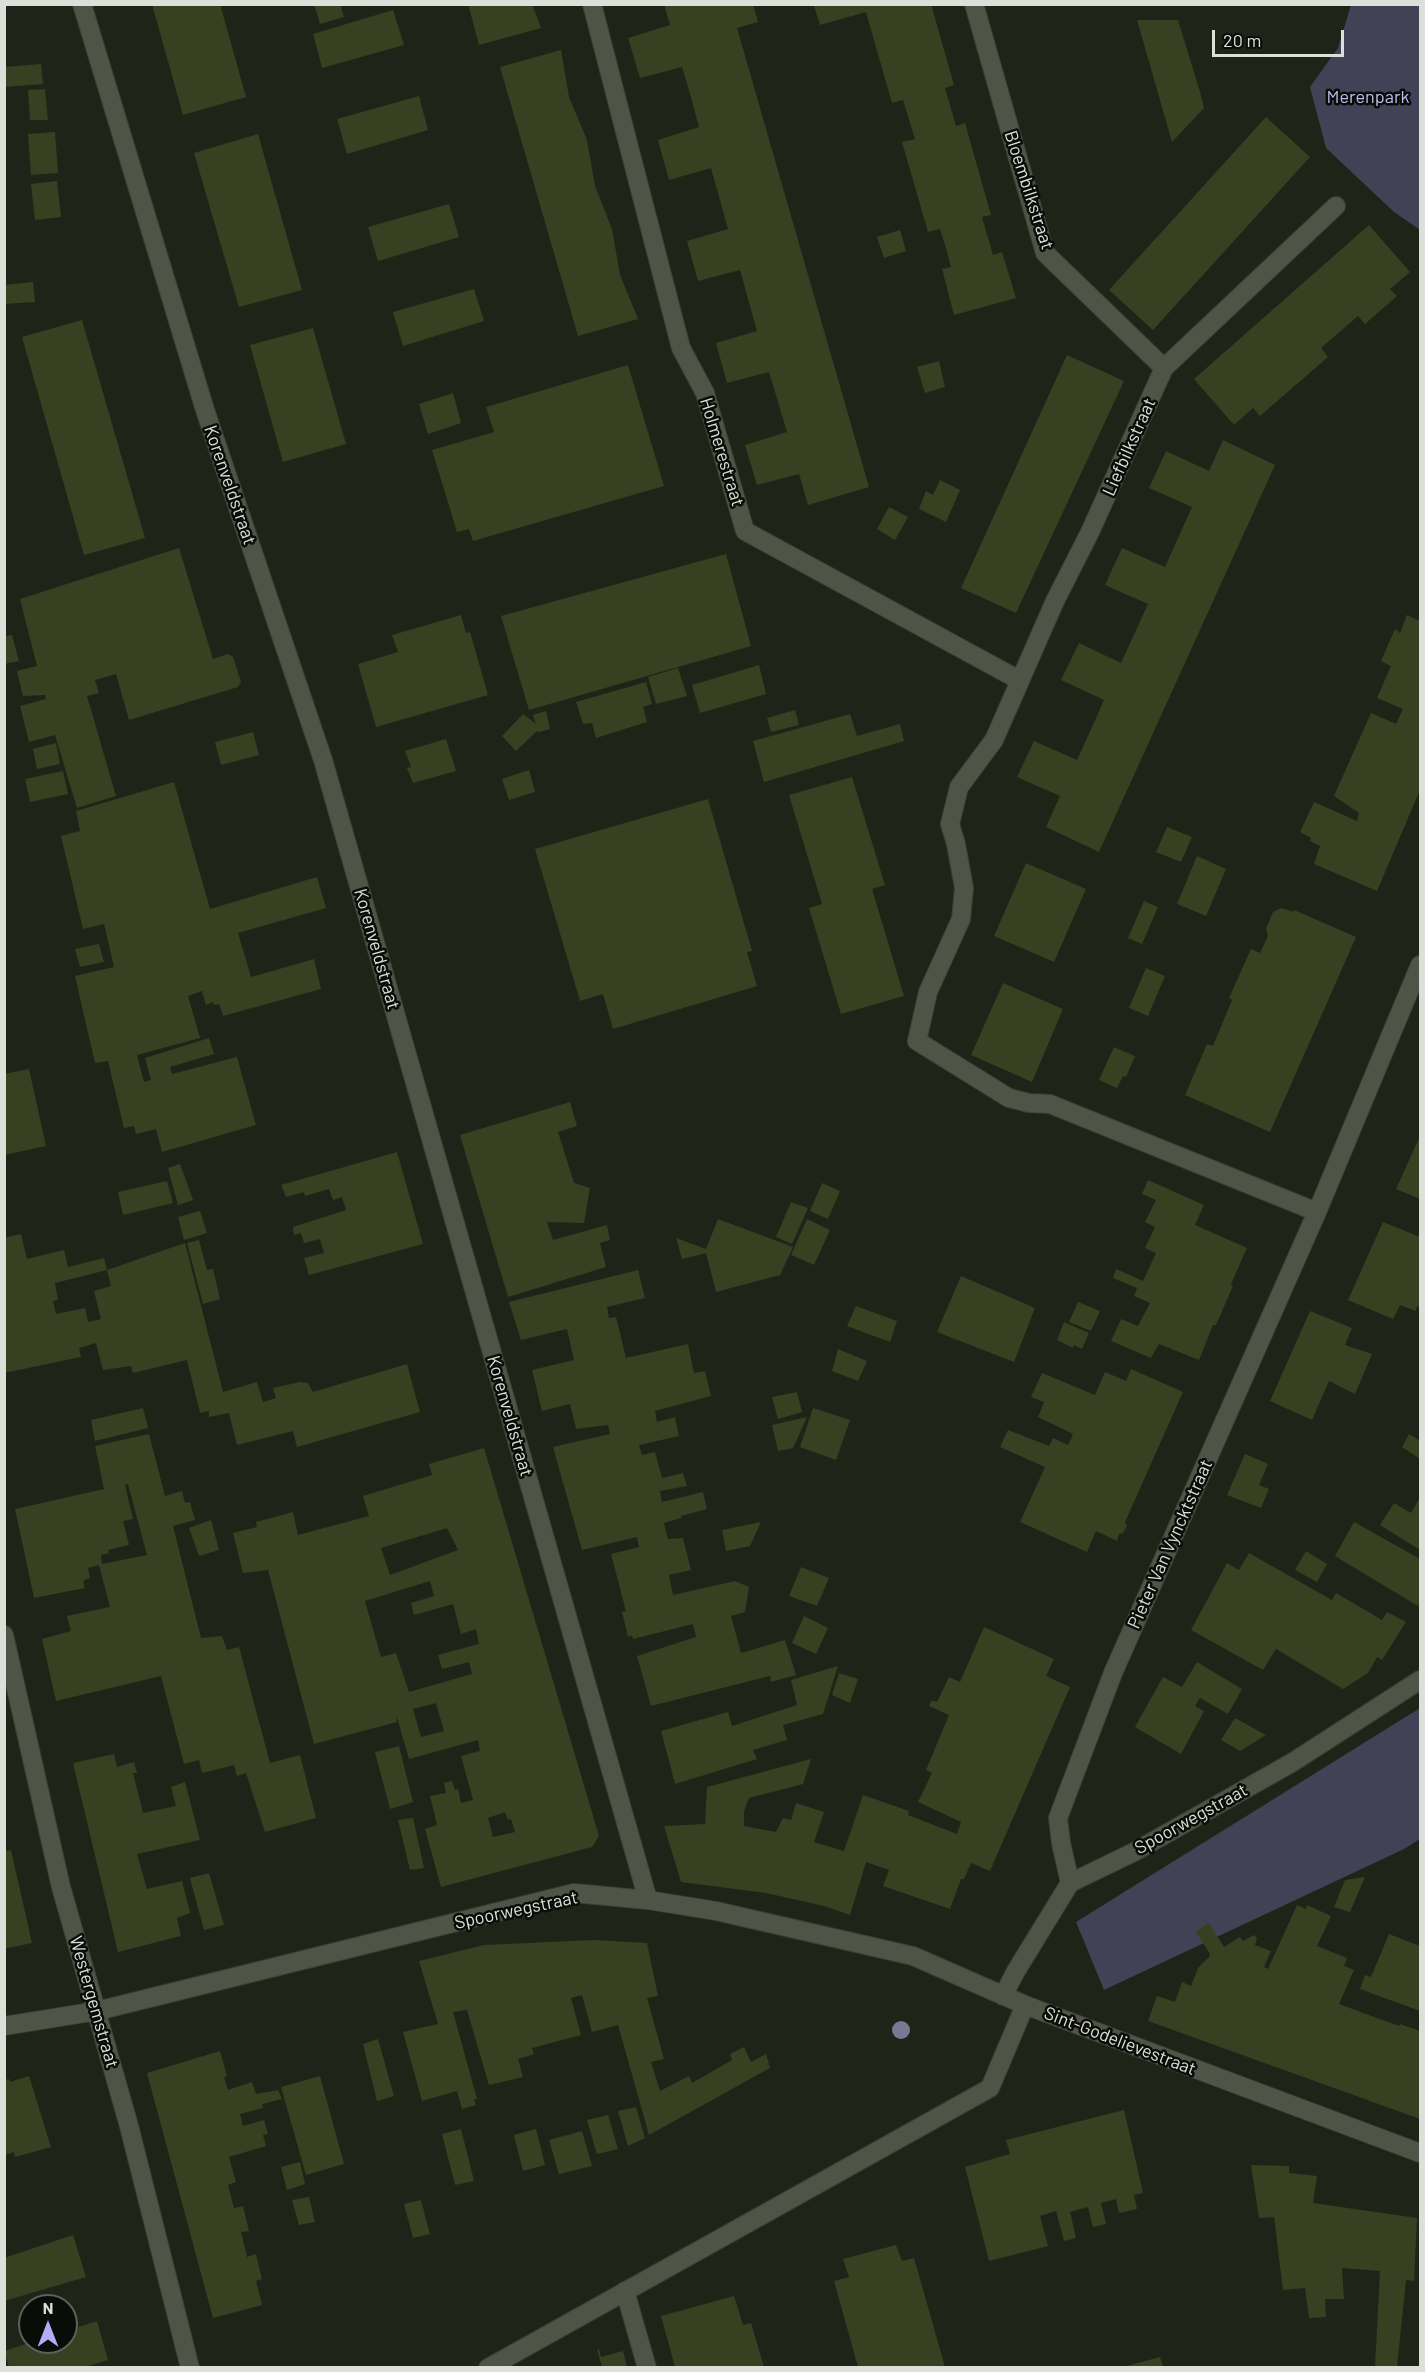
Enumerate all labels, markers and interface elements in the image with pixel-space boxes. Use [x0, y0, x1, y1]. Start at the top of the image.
scale bar [1215, 18, 1347, 56]
text: 20 m [1223, 29, 1261, 51]
park label: Merenpark [1327, 86, 1409, 108]
street label: Bloembilkstraat [1000, 128, 1058, 252]
street label: Holmerestraat [695, 395, 749, 509]
street label: Liefbilkstraat [1098, 395, 1160, 499]
street label: Korenveldstraat [200, 423, 260, 547]
street label: Korenveldstraat [349, 886, 405, 1012]
street label: Korenveldstraat [482, 1353, 538, 1479]
street label: Pieter Van Vyncktstraat [1123, 1456, 1217, 1632]
street label: Spoorwegstraat [1131, 1779, 1251, 1859]
street label: Spoorwegstraat [452, 1886, 580, 1934]
street label: Westergemstraat [65, 1934, 123, 2070]
street label: Sint-Godelievestraat [1041, 2002, 1199, 2080]
north arrow [18, 2294, 78, 2354]
text: N [43, 2298, 53, 2317]

